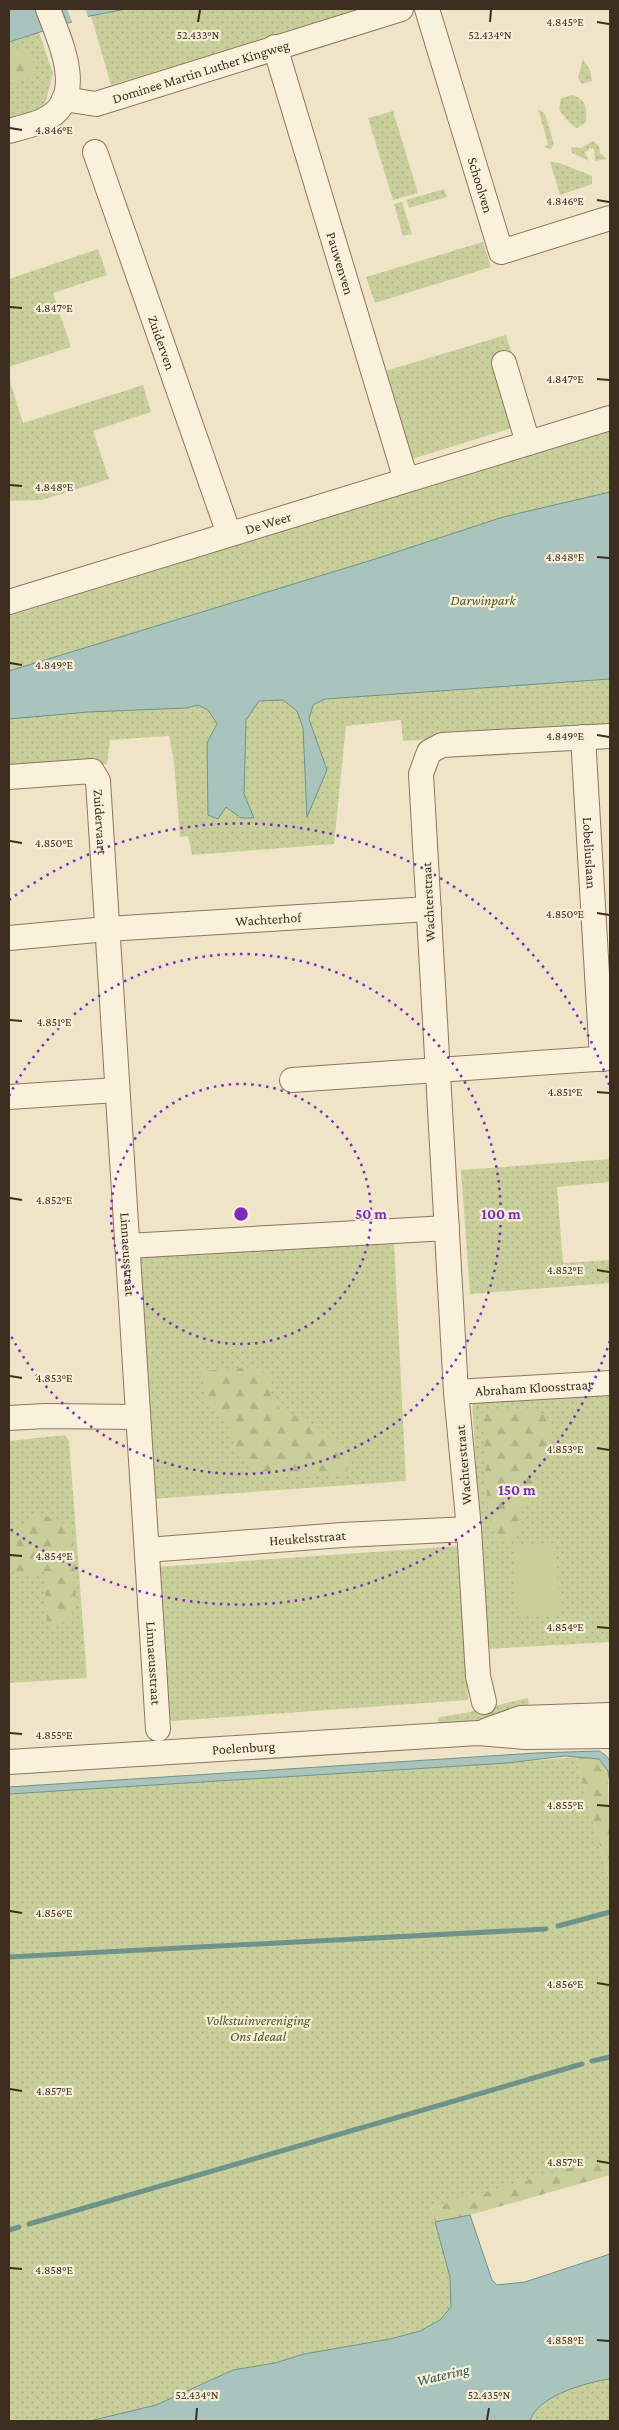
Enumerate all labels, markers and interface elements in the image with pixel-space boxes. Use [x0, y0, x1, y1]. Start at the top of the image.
text: 4.845°E [546, 15, 584, 29]
text: 52.433°N [177, 28, 220, 42]
text: 52.434°N [468, 28, 512, 42]
street label: Dominee Martin Luther Kingweg [110, 36, 291, 106]
text: 4.846°E [35, 123, 73, 137]
street label: Schoolven [465, 155, 497, 215]
text: 4.846°E [546, 194, 584, 208]
street label: Pauwenven [323, 230, 358, 297]
text: 4.847°E [35, 301, 73, 315]
street label: Zuiderven [145, 313, 179, 373]
text: 4.847°E [546, 372, 584, 386]
text: 4.848°E [35, 480, 74, 494]
street label: De Weer [243, 508, 293, 537]
text: 4.848°E [546, 550, 585, 564]
park label: Darwinpark [450, 592, 516, 608]
text: 4.849°E [35, 658, 74, 672]
text: 4.849°E [546, 729, 585, 743]
street label: Zuidervaart [91, 789, 111, 856]
street label: Lobeliuslaan [580, 816, 600, 890]
text: 4.850°E [35, 836, 74, 850]
street label: Wachterstraat [418, 861, 438, 942]
text: 4.850°E [546, 907, 585, 921]
street label: Wachterhof [235, 909, 303, 929]
text: 4.851°E [36, 1015, 72, 1029]
text: 4.851°E [547, 1085, 583, 1099]
text: 4.852°E [36, 1193, 73, 1207]
centre of rings [232, 1205, 250, 1223]
text: 50 m [355, 1206, 387, 1222]
text: 100 m [481, 1206, 521, 1222]
street label: Linnaeusstraat [117, 1212, 139, 1297]
text: 4.852°E [547, 1263, 584, 1277]
text: 4.853°E [36, 1371, 73, 1385]
street label: Abraham Kloosstraat [475, 1376, 593, 1399]
street label: Wachterstraat [452, 1424, 474, 1506]
text: 4.853°E [547, 1442, 584, 1456]
text: 150 m [498, 1482, 536, 1498]
street label: Heukelsstraat [268, 1527, 347, 1549]
text: 4.854°E [35, 1549, 73, 1563]
text: 4.854°E [546, 1620, 584, 1634]
street label: Linnaeusstraat [143, 1621, 164, 1706]
text: 4.855°E [36, 1728, 73, 1742]
street label: Poelenburg [211, 1738, 276, 1757]
text: 4.855°E [547, 1798, 584, 1812]
text: 4.856°E [35, 1906, 73, 1920]
text: 4.856°E [546, 1977, 584, 1991]
park label: Volkstuinvereniging Ons Ideaal [206, 2012, 311, 2044]
text: 4.857°E [36, 2084, 73, 2098]
text: 4.857°E [547, 2155, 584, 2169]
text: 4.858°E [35, 2263, 73, 2277]
text: 4.858°E [546, 2333, 584, 2347]
water label: Watering [415, 2361, 472, 2390]
text: 52.434°N [175, 2388, 219, 2402]
text: 52.435°N [468, 2388, 511, 2402]

